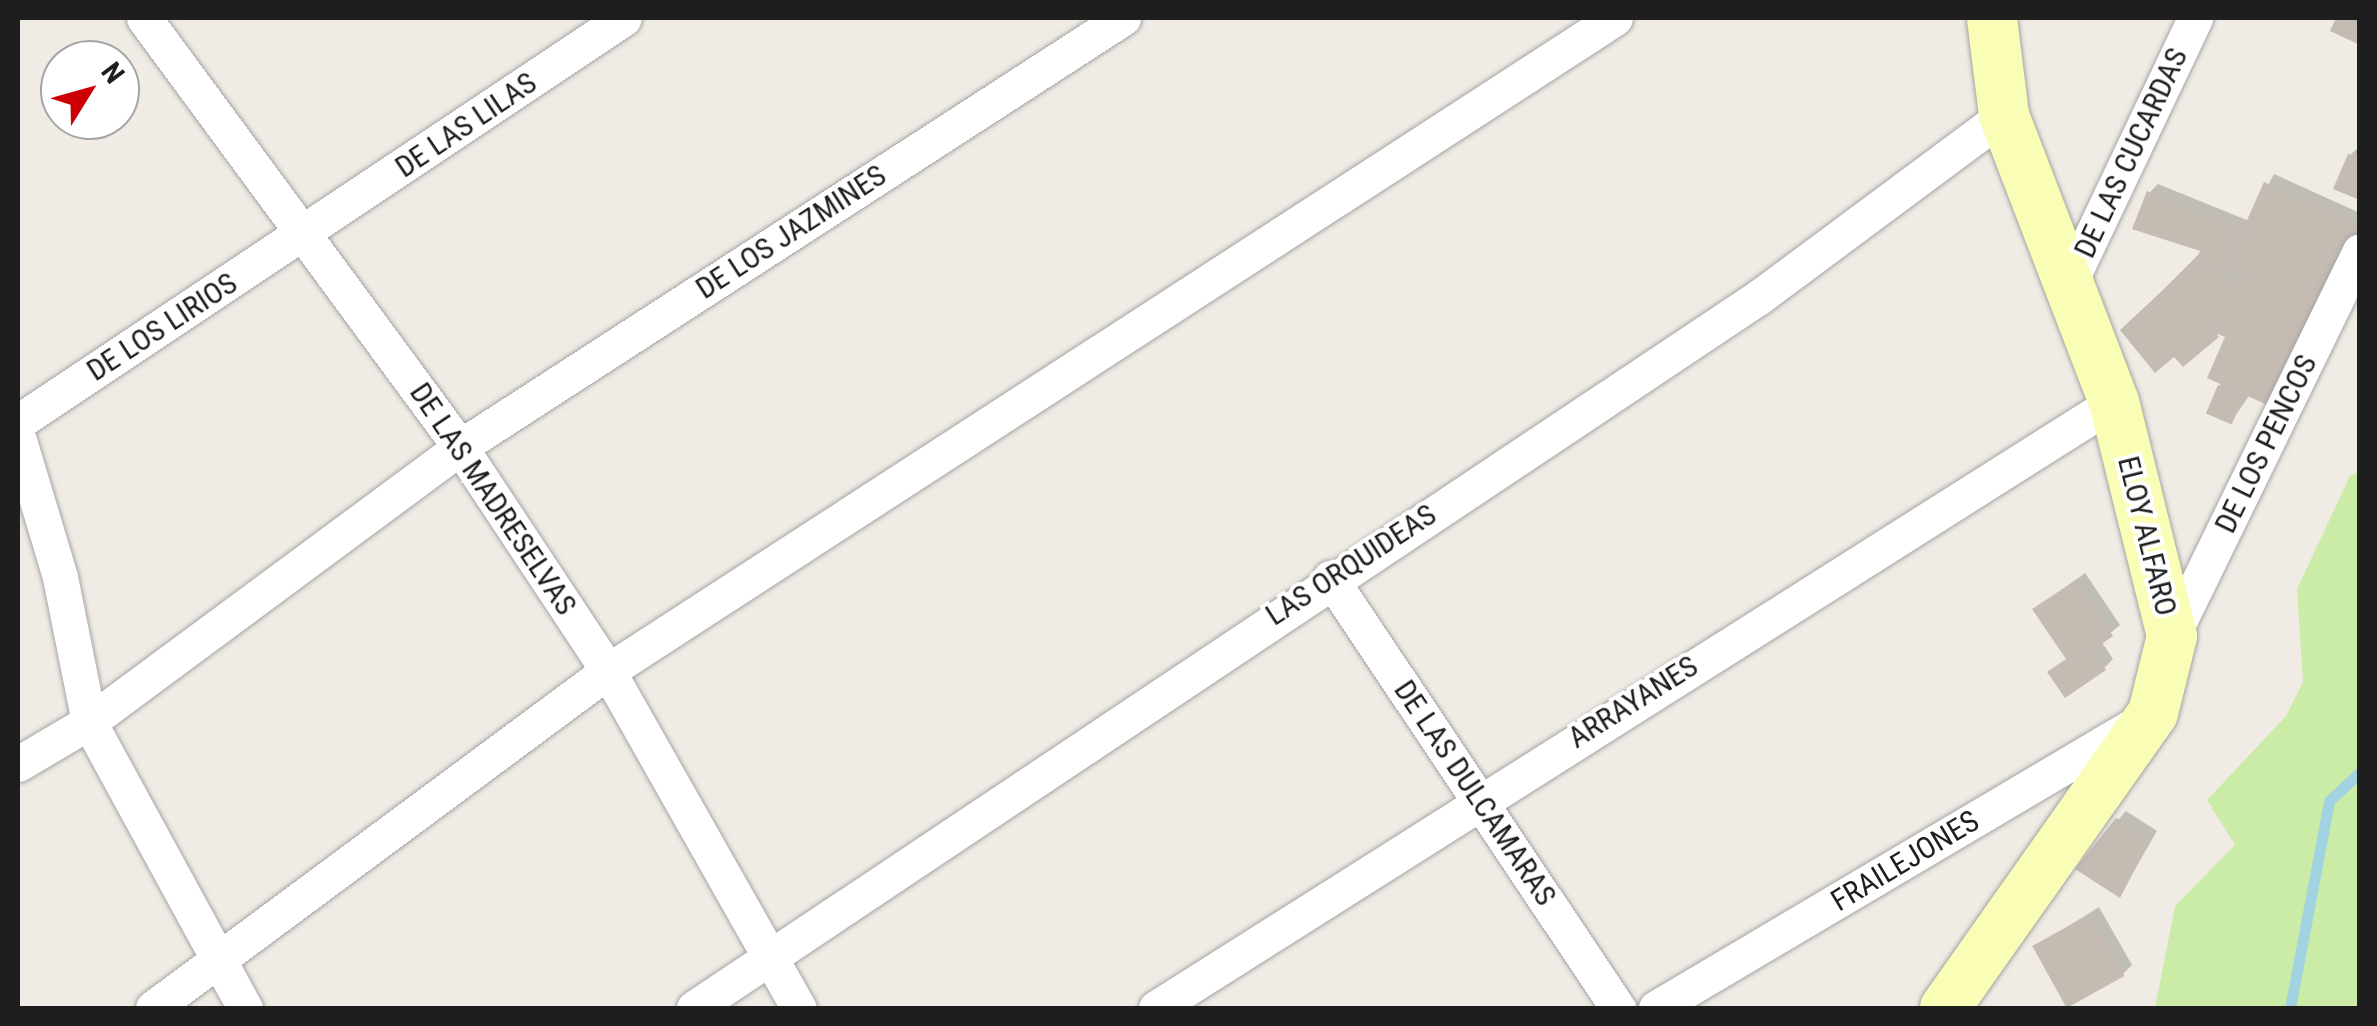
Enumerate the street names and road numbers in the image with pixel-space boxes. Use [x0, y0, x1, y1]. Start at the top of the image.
street label: DE LAS CUCARDAS [2067, 43, 2195, 263]
street label: DE LAS LILAS [389, 65, 543, 185]
street label: DE LOS JAZMINES [689, 157, 893, 307]
street label: DE LOS LIRIOS [80, 265, 244, 389]
street label: DE LOS PENCOS [2207, 349, 2325, 539]
street label: DE LAS MADRESELVAS [402, 376, 584, 622]
street label: ELOY ALFARO [2110, 453, 2184, 619]
street label: LAS ORQUIDEAS [1259, 497, 1443, 633]
street label: ARRAYANES [1562, 648, 1704, 756]
street label: DE LAS DULCAMARAS [1386, 674, 1564, 912]
street label: FRAILEJONES [1825, 803, 1985, 919]

